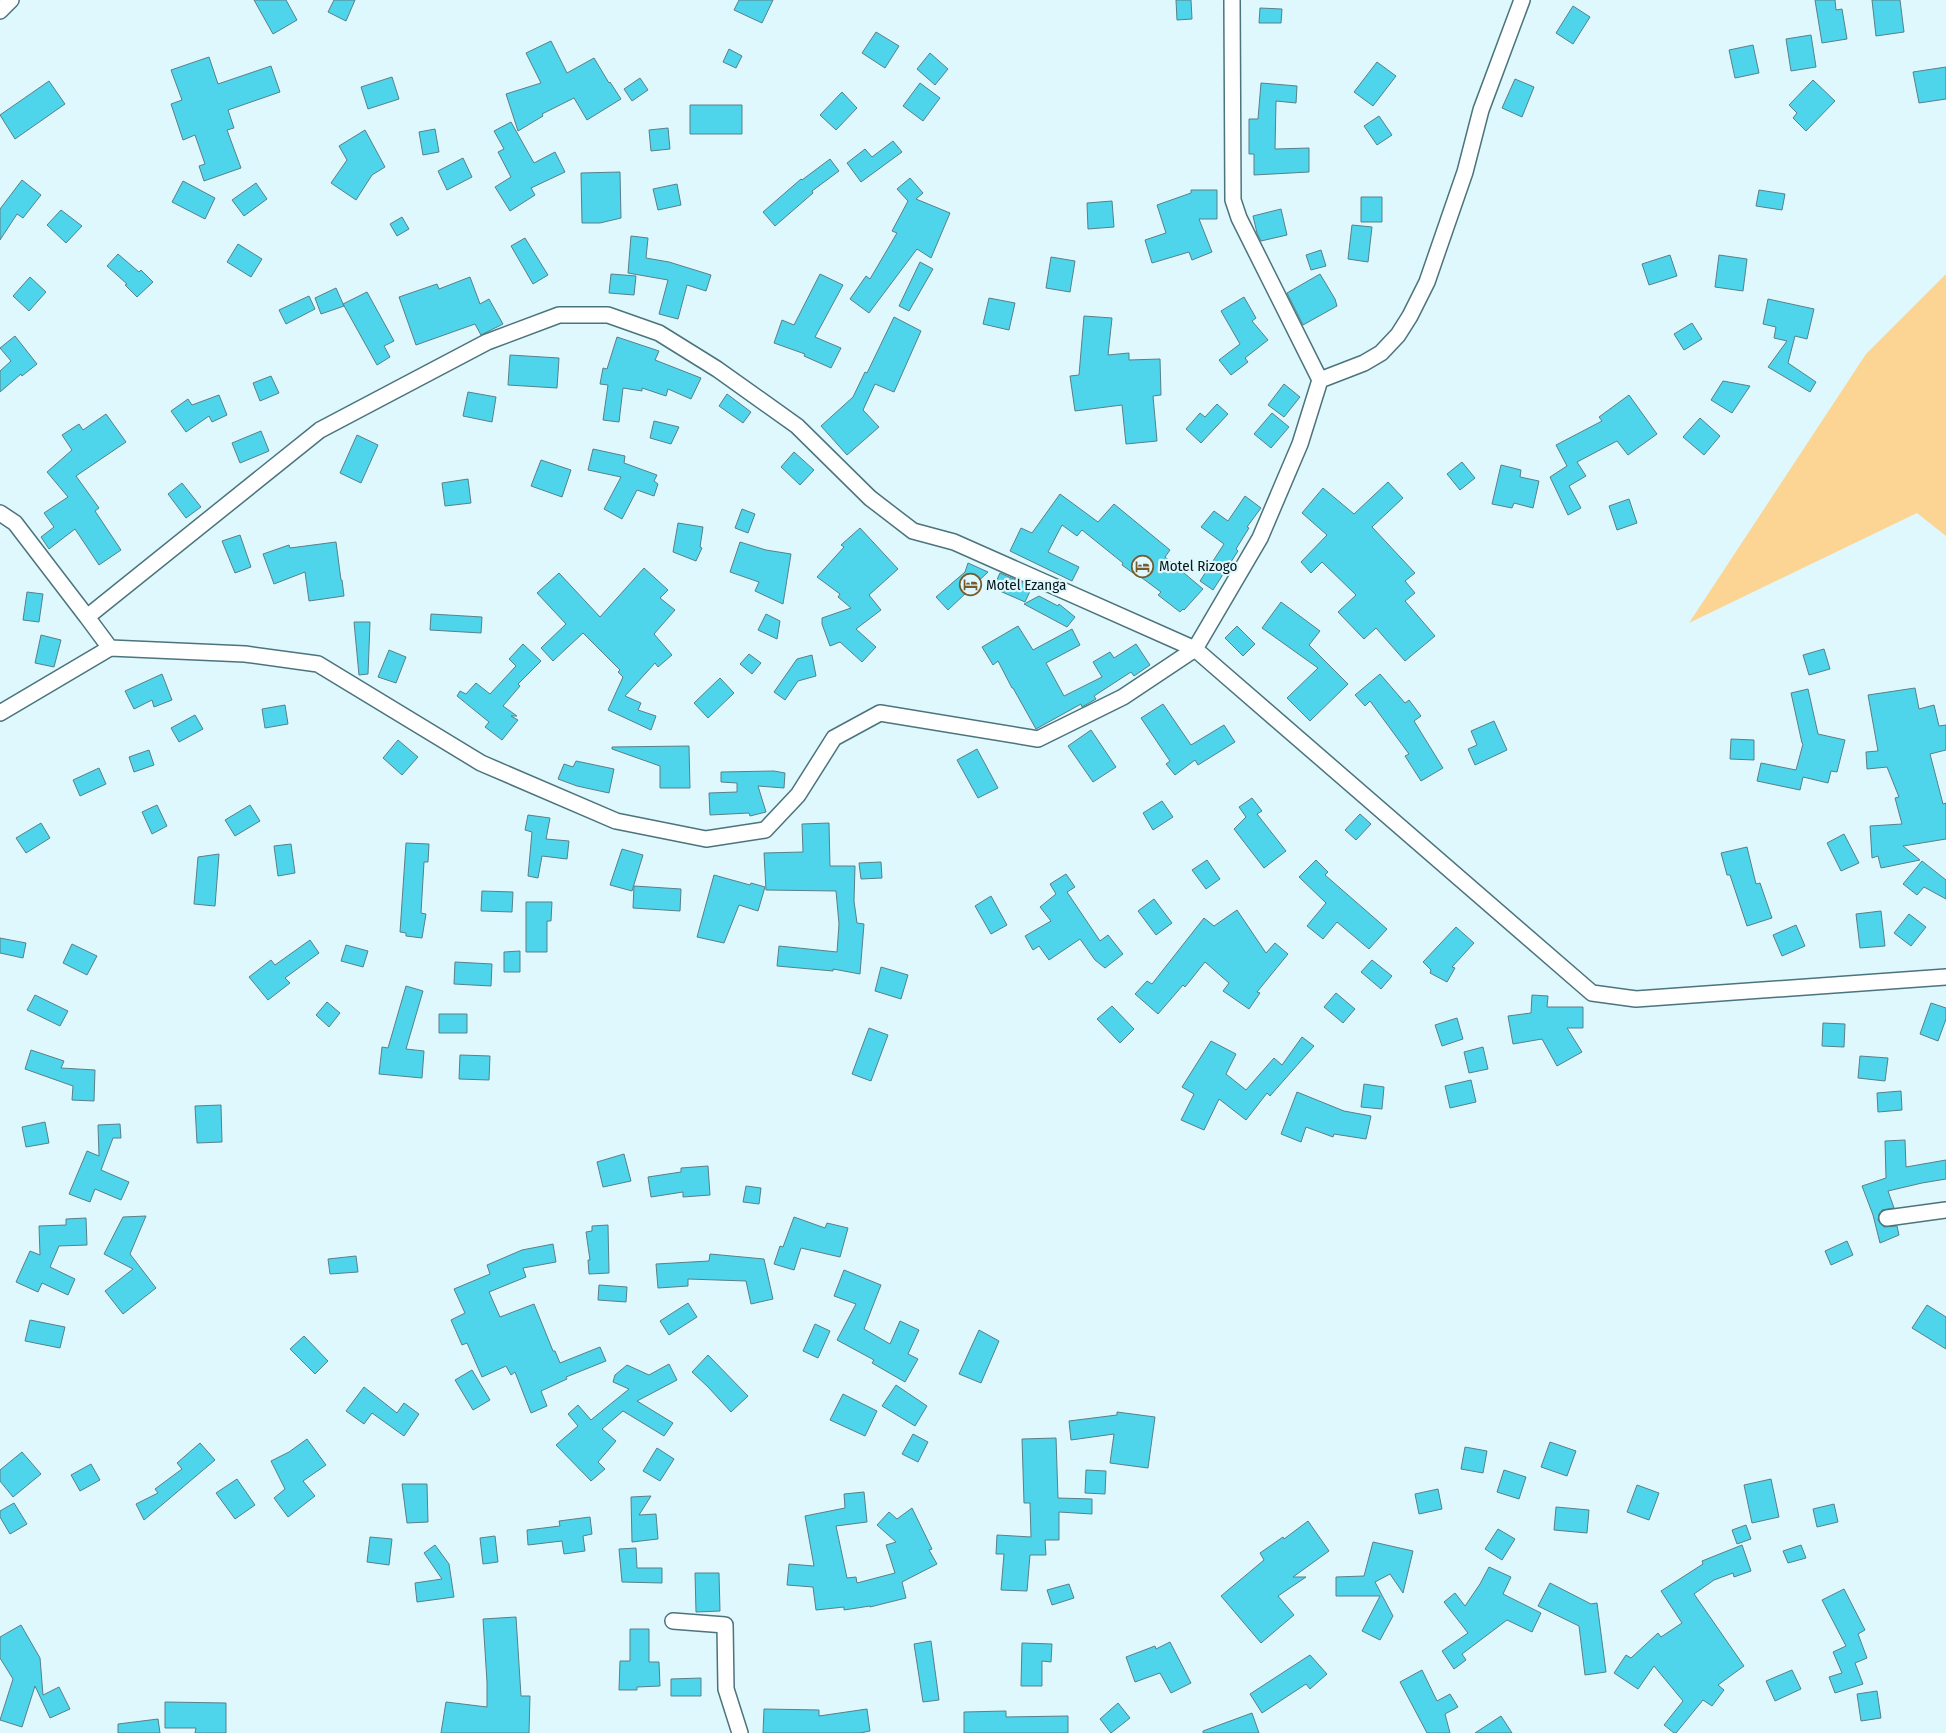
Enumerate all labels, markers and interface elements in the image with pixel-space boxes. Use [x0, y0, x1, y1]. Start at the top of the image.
hotel icon: Motel Rizogo [1131, 554, 1155, 578]
place label: Motel Rizogo [1159, 557, 1238, 575]
hotel icon: Motel Ezanga [958, 573, 982, 597]
place label: Motel Ezanga [986, 576, 1066, 594]

